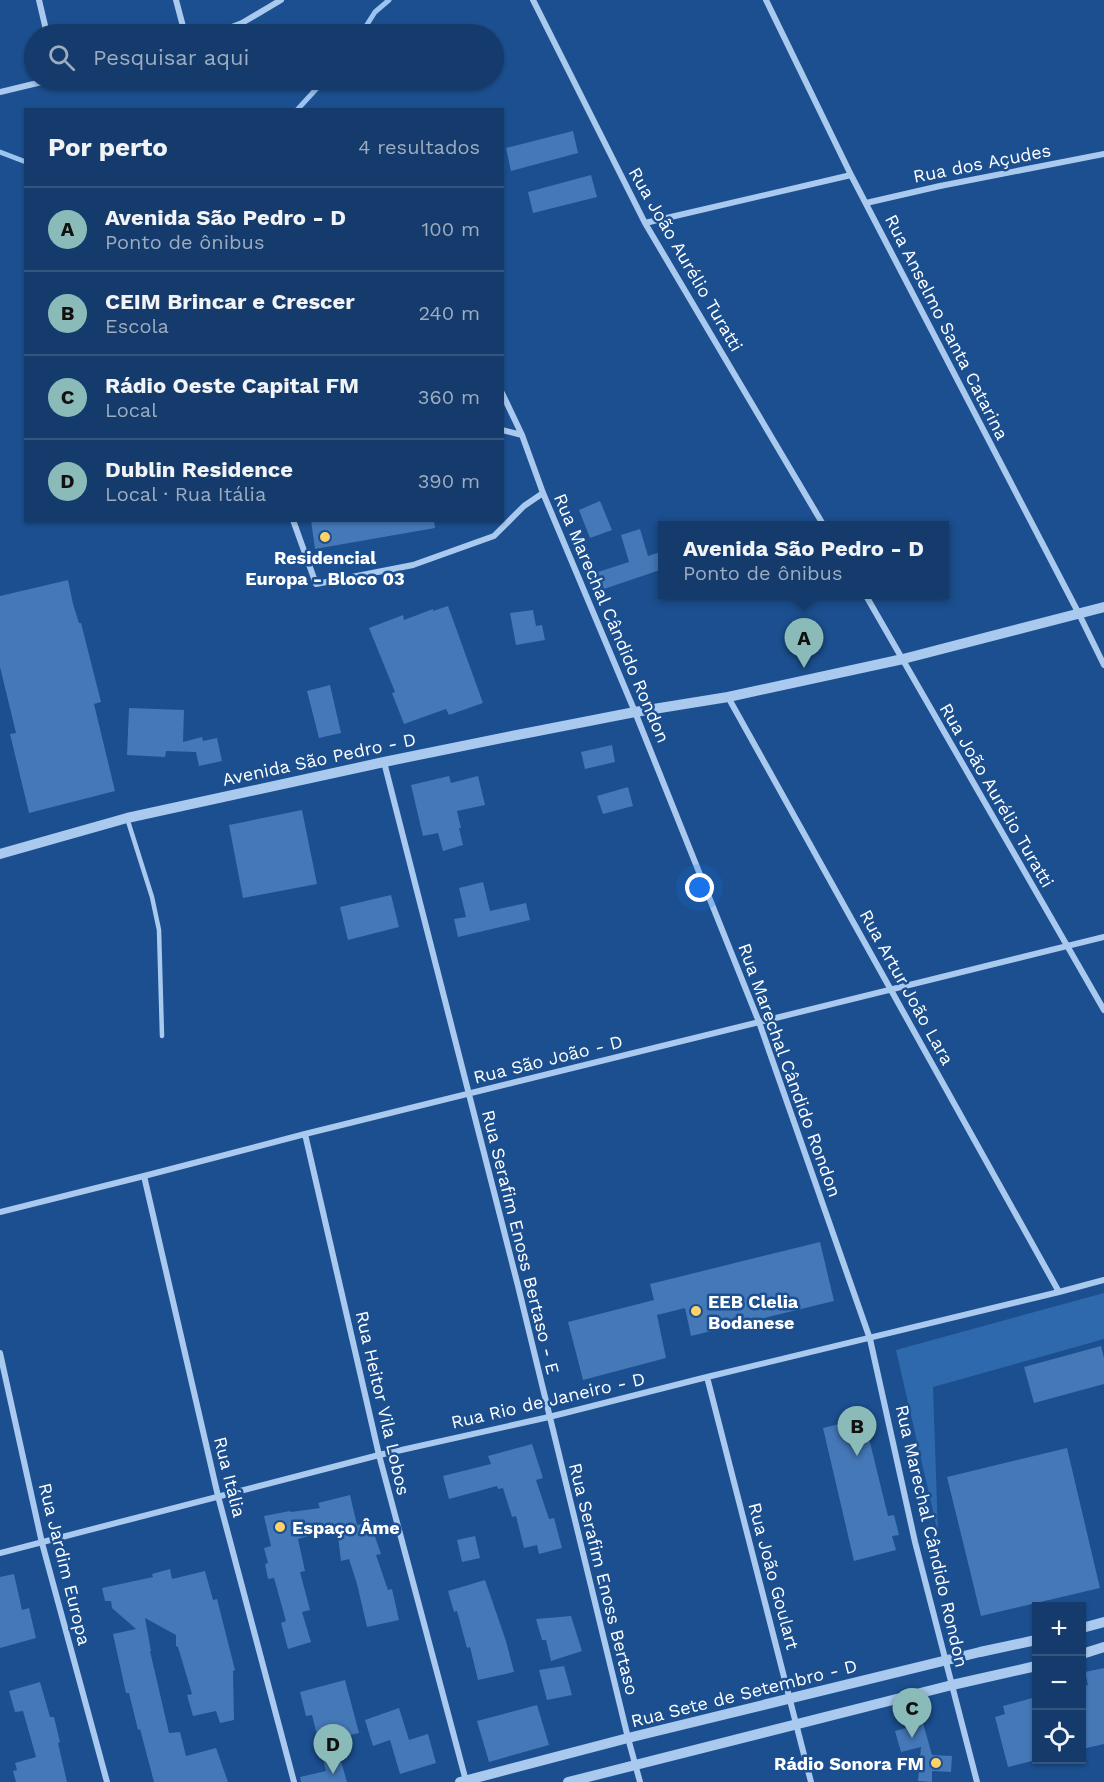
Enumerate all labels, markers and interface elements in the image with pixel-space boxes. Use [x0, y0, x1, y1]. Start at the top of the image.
search box [24, 24, 504, 90]
icon: search [45, 41, 78, 74]
text: Pesquisar aqui [93, 45, 249, 70]
text: Por perto [48, 132, 168, 162]
text: 4 resultados [358, 135, 480, 159]
street label: Rua dos Açudes [911, 139, 1053, 187]
street label: Rua João Aurélio Turatti [625, 163, 747, 355]
text: Avenida São Pedro - D [105, 205, 346, 230]
street label: Rua Anselmo Santa Catarina [881, 211, 1013, 443]
text: A [61, 217, 74, 241]
text: 100 m [421, 217, 480, 241]
text: Ponto de ônibus [105, 230, 264, 254]
text: CEIM Brincar e Crescer [105, 289, 355, 314]
text: B [61, 301, 74, 325]
text: 240 m [418, 301, 480, 325]
text: Escola [105, 314, 169, 338]
text: Rádio Oeste Capital FM [105, 373, 359, 398]
text: C [61, 385, 74, 409]
text: 360 m [418, 385, 480, 409]
text: Local [105, 398, 157, 422]
text: Dublin Residence [105, 457, 293, 482]
text: D [60, 469, 75, 493]
text: 390 m [418, 469, 480, 493]
text: Local · Rua Itália [105, 482, 266, 506]
street label: Rua Marechal Cândido Rondon [550, 490, 674, 746]
popup [658, 521, 949, 599]
marker: Residencial Europa - Bloco 03 [318, 530, 332, 544]
text: Avenida São Pedro - D [683, 536, 924, 561]
place label: Residencial Europa - Bloco 03 [245, 547, 405, 589]
text: Ponto de ônibus [683, 561, 843, 585]
pin: A [784, 618, 824, 668]
street label: Rua João Aurélio Turatti [936, 699, 1058, 891]
street label: Avenida São Pedro - D [220, 728, 418, 790]
your location [685, 873, 714, 902]
street label: Rua Artur João Lara [856, 906, 958, 1068]
street label: Rua Marechal Cândido Rondon [734, 940, 846, 1200]
street label: Rua São João - D [471, 1030, 625, 1088]
street label: Rua Serafim Enoss Bertaso - E [478, 1108, 564, 1376]
place label: EEB Clelia Bodanese [708, 1291, 799, 1333]
marker: EEB Clelia Bodanese [689, 1304, 703, 1318]
street label: Rua Heitor Vila Lobos [352, 1309, 414, 1497]
street label: Rua Rio de Janeiro - D [449, 1367, 647, 1433]
street label: Rua Marechal Cândido Rondon [892, 1403, 972, 1669]
pin: B [838, 1406, 876, 1456]
street label: Rua Itália [210, 1435, 250, 1519]
street label: Rua Serafim Enoss Bertaso [565, 1461, 643, 1697]
street label: Rua Jardim Europa [35, 1481, 95, 1647]
street label: Rua João Goulart [744, 1500, 804, 1652]
place label: Espaço Âme [292, 1517, 400, 1538]
marker: Espaço Âme [273, 1520, 287, 1534]
map controls [1032, 1602, 1086, 1764]
button: + [1032, 1602, 1086, 1656]
street label: Rua Sete de Setembro - D [629, 1655, 859, 1731]
button: − [1032, 1656, 1086, 1710]
pin: C [892, 1688, 932, 1738]
button: locate [1032, 1710, 1086, 1764]
pin: D [314, 1724, 352, 1774]
place label: Rádio Sonora FM [774, 1753, 924, 1774]
marker: Rádio Sonora FM [929, 1756, 943, 1770]

